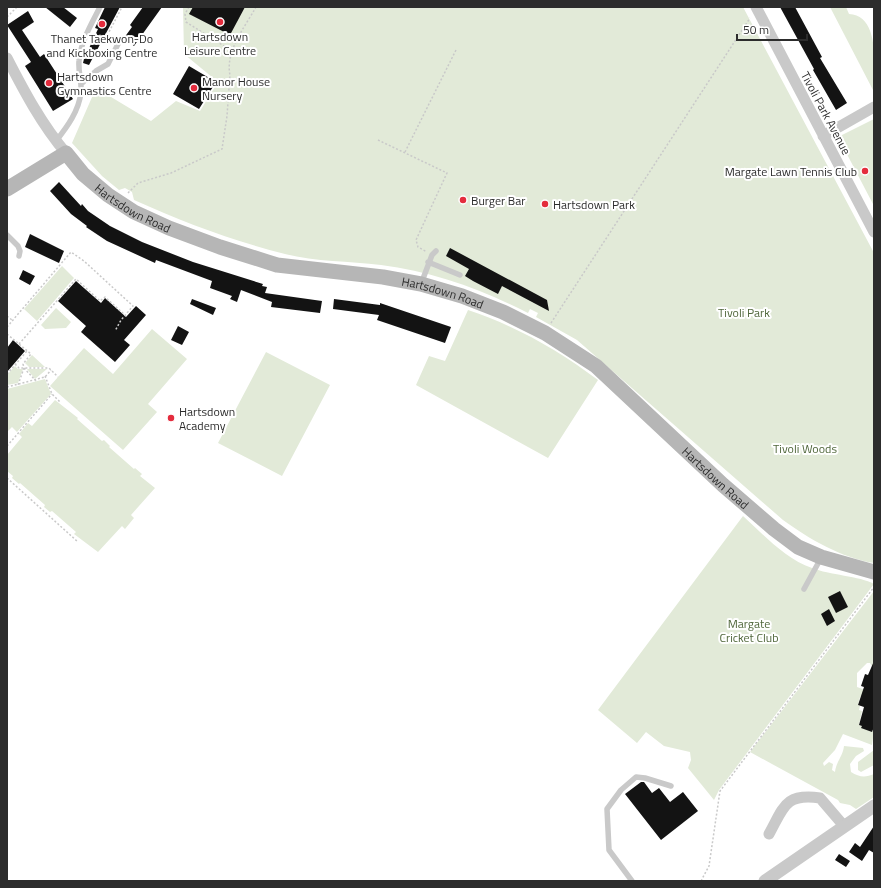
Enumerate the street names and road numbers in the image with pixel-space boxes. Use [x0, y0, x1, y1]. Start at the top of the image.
street label: Tivoli Park Avenue [796, 68, 856, 158]
street label: Hartsdown Road [91, 179, 174, 237]
street label: Hartsdown Road [400, 271, 487, 313]
street label: Hartsdown Road [678, 442, 754, 513]

